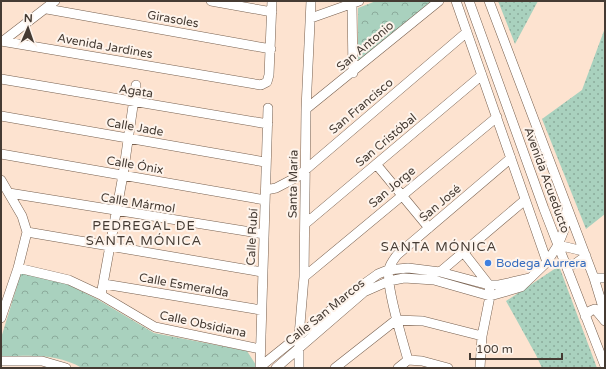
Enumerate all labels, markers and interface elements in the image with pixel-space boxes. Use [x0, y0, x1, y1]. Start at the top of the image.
north arrow [8, 8, 48, 48]
street label: Girasoles [146, 8, 200, 30]
text: N [24, 12, 33, 25]
street label: San Antonio [334, 18, 396, 74]
street label: Avenida Jardines [56, 31, 154, 61]
street label: San Francisco [326, 75, 396, 137]
street label: Agata [118, 81, 154, 101]
street label: San Cristóbal [353, 110, 419, 170]
street label: Calle Jade [105, 115, 165, 139]
street label: Avenida Acueducto [521, 125, 573, 235]
street label: Santa María [285, 150, 301, 218]
street label: Calle Ónix [106, 153, 164, 177]
street label: San Jorge [366, 163, 418, 210]
street label: San José [416, 181, 464, 224]
street label: Calle Mármol [100, 190, 176, 216]
street label: Calle Rubí [244, 208, 260, 266]
district label: PEDREGAL DE SANTA MÓNICA [86, 218, 202, 249]
district label: SANTA MÓNICA [381, 239, 497, 255]
place label: Bodega Aurrera [496, 256, 587, 270]
marker: Bodega Aurrera [483, 258, 493, 268]
street label: Calle Esmeralda [138, 270, 230, 300]
street label: Calle San Marcos [283, 276, 368, 348]
street label: Calle Obsidiana [158, 308, 248, 340]
scale bar [470, 335, 562, 361]
text: 100 m [476, 342, 513, 356]

